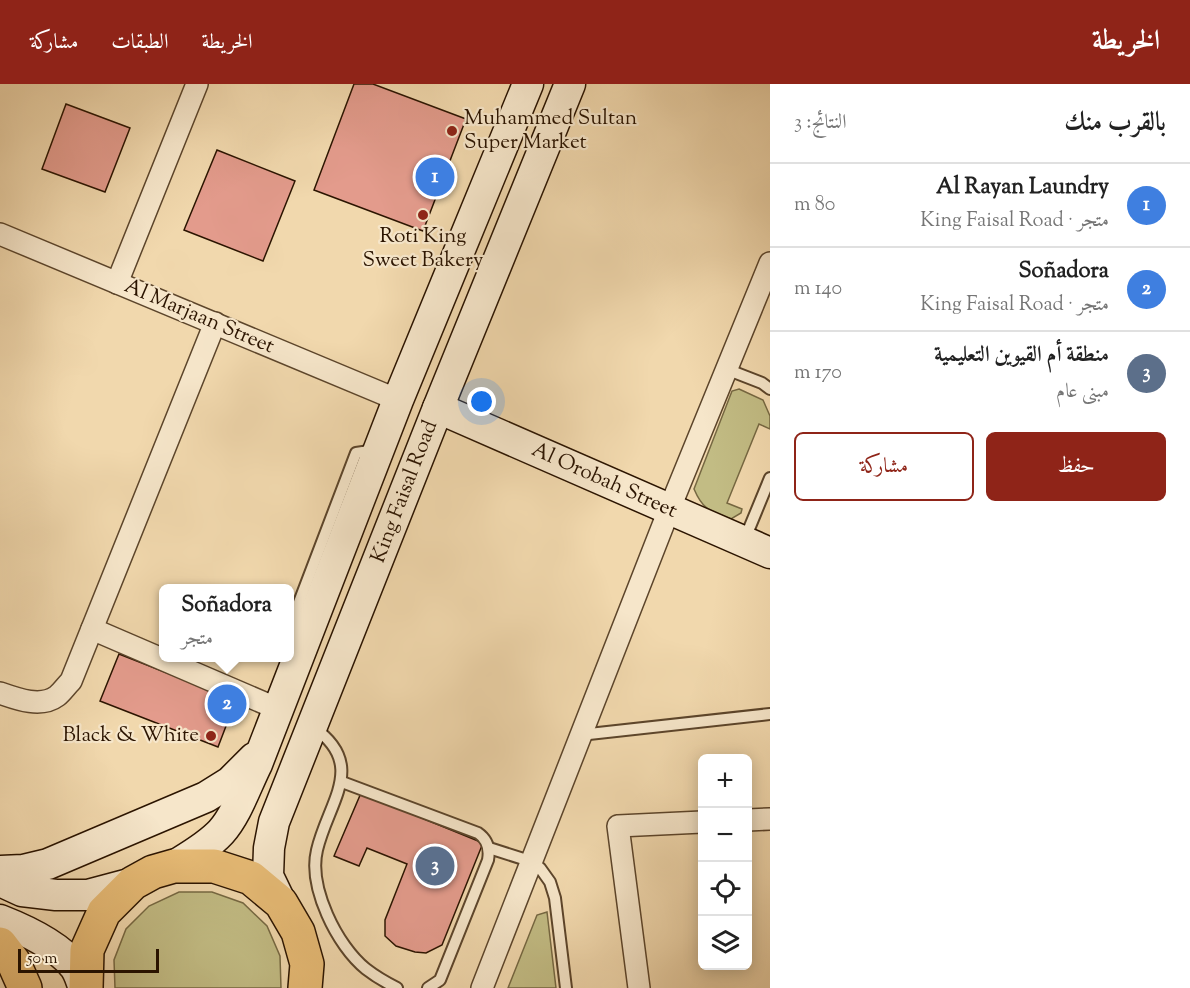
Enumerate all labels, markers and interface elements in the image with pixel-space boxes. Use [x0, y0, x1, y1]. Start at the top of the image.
text: الخريطة [1092, 22, 1160, 62]
text: مشاركة [30, 28, 78, 58]
text: الطبقات [111, 28, 168, 58]
text: الخريطة [201, 28, 253, 58]
place label: Muhammed Sultan Super Market [464, 104, 637, 158]
text: بالقرب منك [1064, 105, 1166, 142]
text: النتائج: 3 [794, 109, 847, 138]
marker: Muhammed Sultan Super Market [445, 124, 459, 138]
pin: 1 [416, 154, 454, 200]
text: Al Rayan Laundry [936, 172, 1109, 204]
text: 80 m [794, 191, 835, 220]
text: 1 [1143, 191, 1150, 220]
text: متجر · King Faisal Road [920, 207, 1109, 236]
marker: Roti King Sweet Bakery [416, 208, 430, 222]
place label: Roti King Sweet Bakery [363, 222, 484, 276]
text: Soñadora [1018, 256, 1109, 288]
street label: Al Marjaan Street [119, 272, 279, 362]
text: 140 m [794, 275, 842, 304]
text: 2 [1142, 275, 1151, 304]
text: متجر · King Faisal Road [920, 291, 1109, 320]
text: منطقة أم القيوين التعليمية [934, 340, 1109, 372]
text: 170 m [794, 359, 842, 388]
text: 3 [1142, 359, 1151, 388]
text: مبنى عام [1056, 378, 1109, 407]
your location [467, 387, 496, 416]
street label: King Faisal Road [364, 416, 446, 568]
button: مشاركة [794, 432, 974, 501]
button: حفظ [986, 432, 1166, 501]
street label: Al Orobah Street [526, 435, 682, 527]
popup [159, 584, 294, 662]
text: Soñadora [181, 590, 272, 622]
text: متجر [181, 625, 213, 654]
pin: 2 [208, 682, 246, 726]
place label: Black & White [63, 721, 199, 751]
marker: Black & White [204, 729, 218, 743]
map controls [698, 754, 752, 970]
button: + [698, 754, 752, 808]
button: − [698, 808, 752, 862]
pin: 3 [416, 844, 454, 888]
button: locate [698, 862, 752, 916]
button: layers [698, 916, 752, 970]
scale bar [18, 946, 159, 974]
text: 50 m [27, 948, 58, 971]

